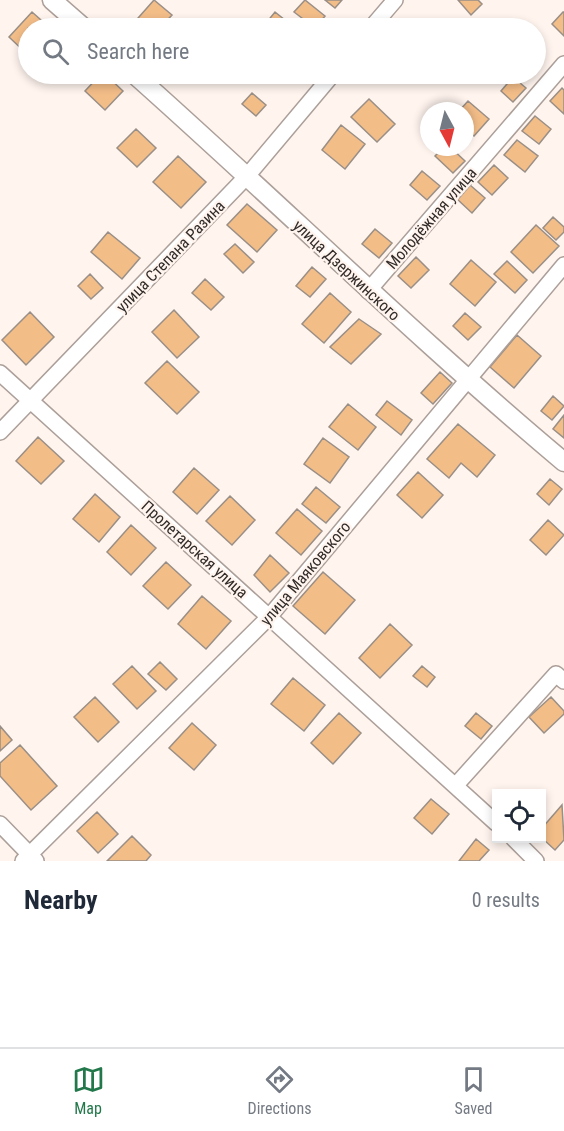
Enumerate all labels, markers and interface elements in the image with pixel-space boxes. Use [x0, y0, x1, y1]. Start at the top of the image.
search box [18, 18, 546, 84]
icon: search [39, 35, 72, 68]
text: Search here [87, 39, 189, 64]
north arrow [420, 102, 474, 156]
street label: Молодёжная улица [382, 164, 481, 273]
street label: улица Степана Разина [112, 197, 229, 316]
street label: улица Дзержинского [289, 216, 404, 325]
street label: Пролетарская улица [138, 497, 252, 602]
street label: улица Маяковского [256, 517, 355, 629]
map controls [492, 789, 546, 843]
button: locate [492, 789, 546, 843]
text: Nearby [24, 885, 98, 915]
text: 0 results [472, 888, 540, 912]
tab: Map [72, 1063, 105, 1118]
tab: Directions [248, 1063, 311, 1118]
tab: Saved [454, 1063, 492, 1118]

